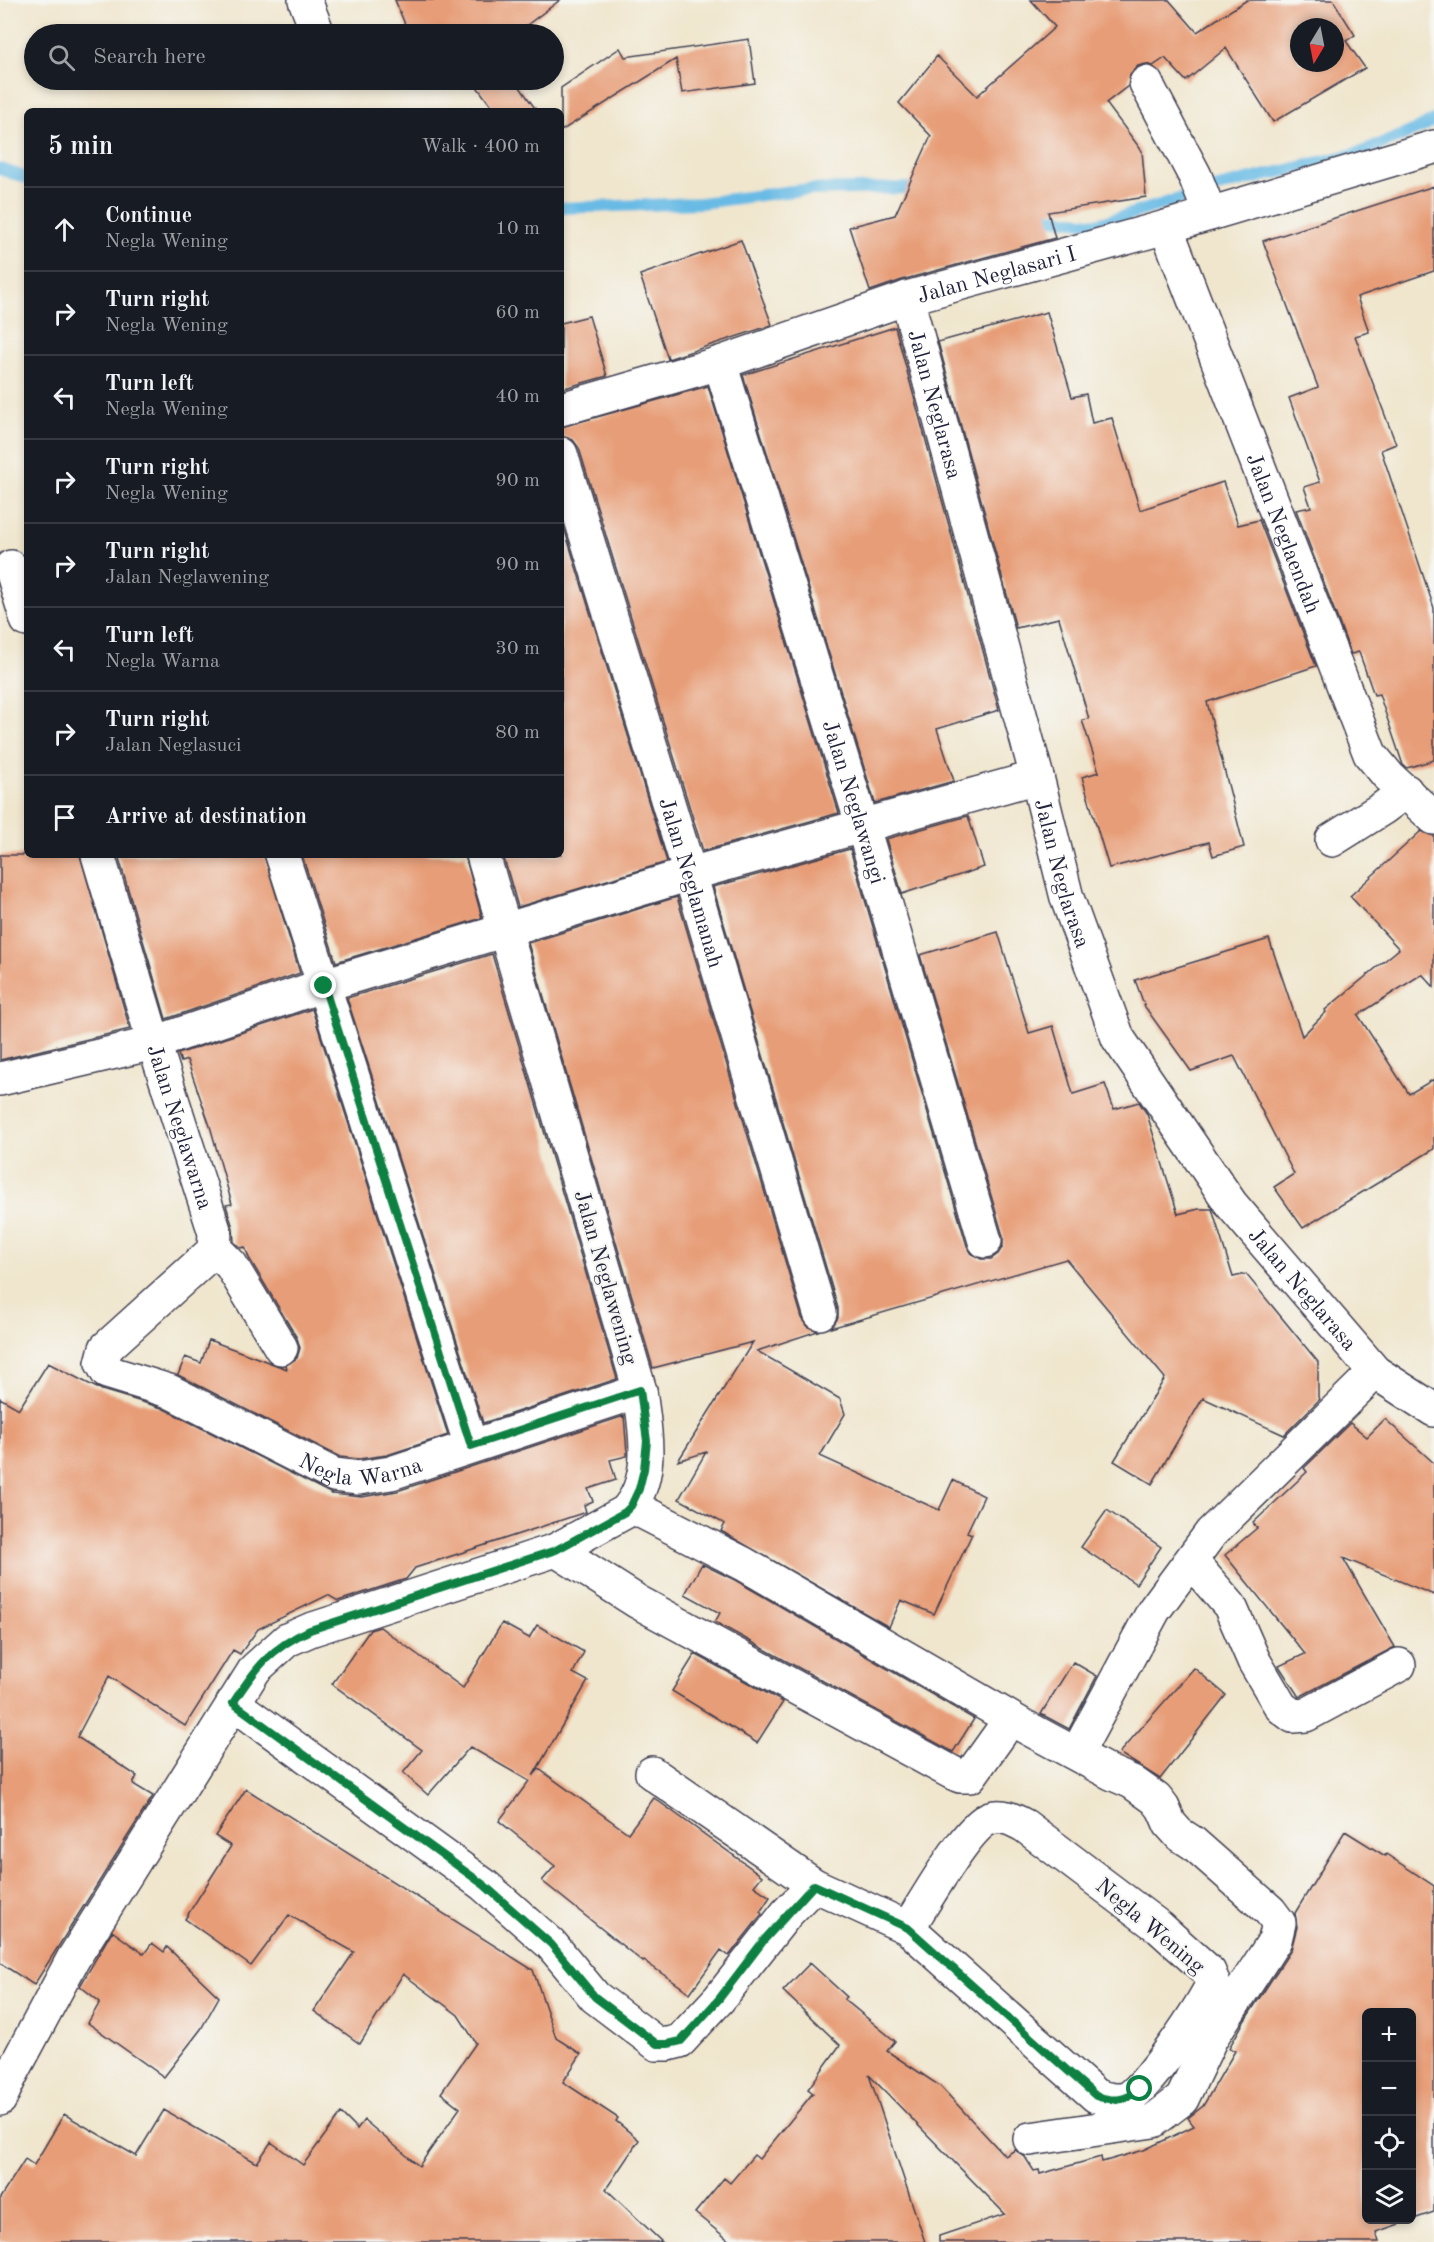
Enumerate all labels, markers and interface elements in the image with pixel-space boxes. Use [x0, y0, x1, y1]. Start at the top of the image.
north arrow [1290, 18, 1344, 72]
search box [24, 24, 564, 90]
icon: search [45, 41, 78, 74]
text: Search here [93, 46, 206, 68]
text: 5 min [48, 134, 113, 160]
text: Walk · 400 m [421, 137, 540, 157]
text: Continue [105, 205, 192, 227]
icon: ahead [48, 213, 81, 246]
text: 10 m [495, 219, 540, 239]
text: Negla Wening [105, 232, 228, 252]
street label: Jalan Neglasari I [915, 243, 1079, 308]
text: Turn right [105, 289, 209, 311]
icon: right [48, 297, 81, 330]
text: 60 m [495, 303, 540, 323]
text: Negla Wening [105, 316, 228, 336]
street label: Jalan Neglarasa [903, 328, 965, 482]
text: Turn left [105, 373, 194, 395]
icon: left [48, 381, 81, 414]
text: 40 m [495, 387, 540, 407]
text: Negla Wening [105, 400, 228, 420]
street label: Jalan Neglaendah [1242, 450, 1323, 617]
text: Turn right [105, 457, 209, 479]
icon: right [48, 465, 81, 498]
text: 90 m [495, 471, 540, 491]
text: Negla Wening [105, 484, 228, 504]
text: Turn right [105, 541, 209, 563]
icon: right [48, 549, 81, 582]
text: 90 m [495, 555, 540, 575]
text: Jalan Neglawening [105, 568, 269, 588]
text: Turn left [105, 625, 194, 647]
icon: left [48, 633, 81, 666]
text: 30 m [495, 639, 540, 659]
text: Negla Warna [105, 652, 220, 672]
text: Turn right [105, 709, 209, 731]
icon: right [48, 717, 81, 750]
street label: Jalan Neglawangi [818, 718, 888, 887]
text: 80 m [495, 723, 540, 743]
text: Jalan Neglasuci [105, 736, 242, 756]
street label: Jalan Neglamanah [654, 795, 726, 971]
street label: Jalan Neglarasa [1030, 797, 1093, 951]
icon: arrive [48, 801, 81, 834]
text: Arrive at destination [105, 806, 307, 828]
route end [310, 972, 336, 998]
street label: Jalan Neglawarna [142, 1042, 216, 1213]
street label: Jalan Neglawening [570, 1188, 641, 1367]
street label: Jalan Neglarasa [1243, 1224, 1360, 1355]
street label: Negla Warna [295, 1450, 425, 1491]
street label: Negla Wening [1091, 1875, 1209, 1978]
map controls [1362, 2008, 1416, 2224]
button: + [1362, 2008, 1416, 2062]
button: − [1362, 2062, 1416, 2116]
route start [1126, 2075, 1152, 2101]
button: locate [1362, 2116, 1416, 2170]
button: layers [1362, 2170, 1416, 2224]

